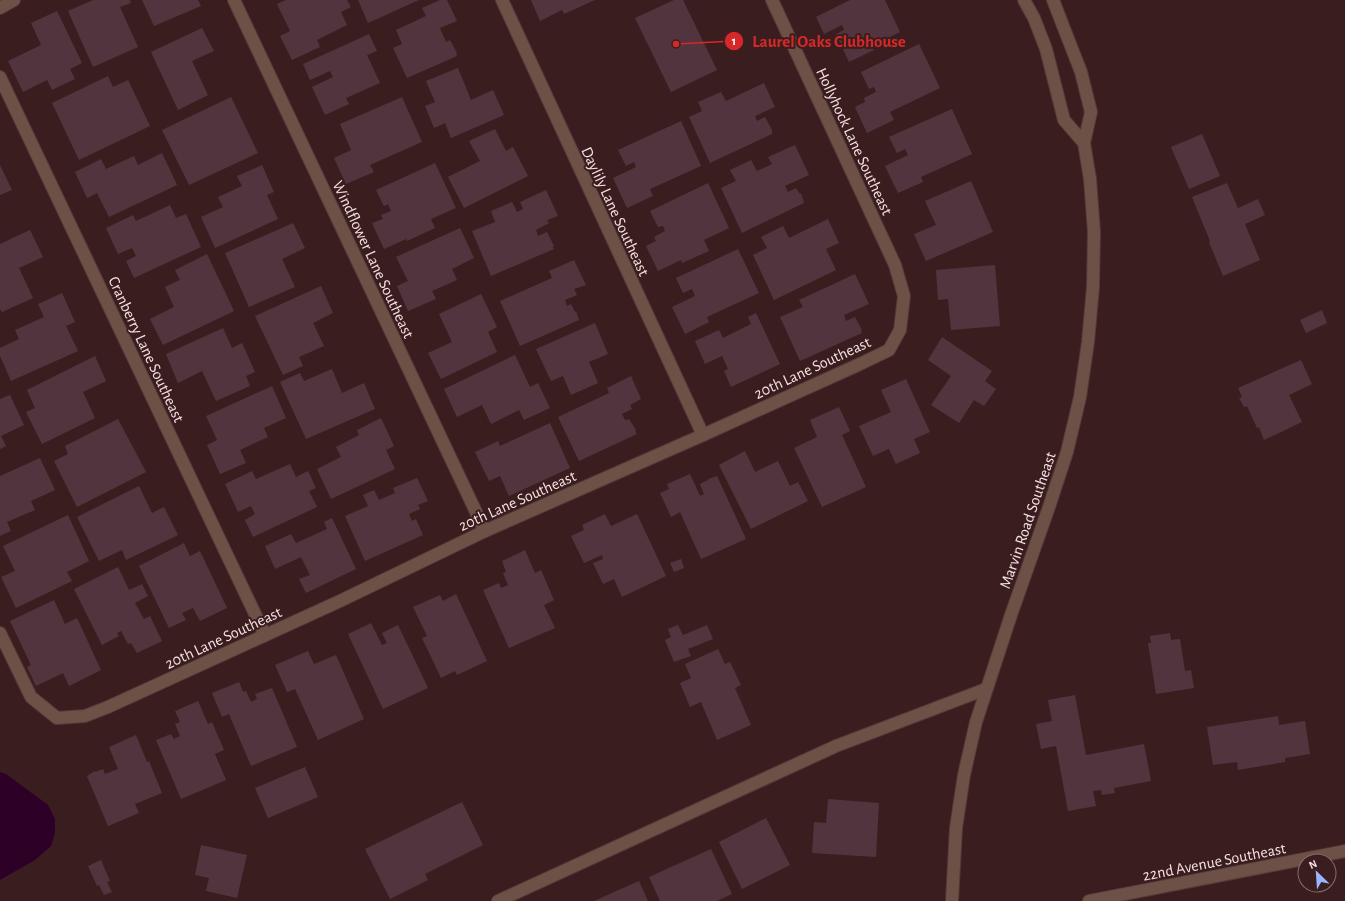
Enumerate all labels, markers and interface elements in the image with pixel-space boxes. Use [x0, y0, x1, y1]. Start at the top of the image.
callout: Laurel Oaks Clubhouse [724, 27, 914, 56]
text: Laurel Oaks Clubhouse [752, 33, 906, 50]
text: 1 [732, 35, 736, 47]
street label: Hollyhock Lane Southeast [812, 65, 895, 218]
street label: Daylily Lane Southeast [577, 145, 652, 279]
street label: Windflower Lane Southeast [330, 178, 417, 341]
street label: Cranberry Lane Southeast [104, 274, 187, 425]
street label: 20th Lane Southeast [752, 334, 873, 402]
street label: Marvin Road Southeast [997, 450, 1059, 591]
street label: 20th Lane Southeast [456, 468, 578, 534]
street label: 20th Lane Southeast [163, 604, 284, 672]
street label: 22nd Avenue Southeast [1141, 840, 1287, 884]
north arrow [1297, 853, 1337, 893]
text: N [1307, 858, 1319, 871]

